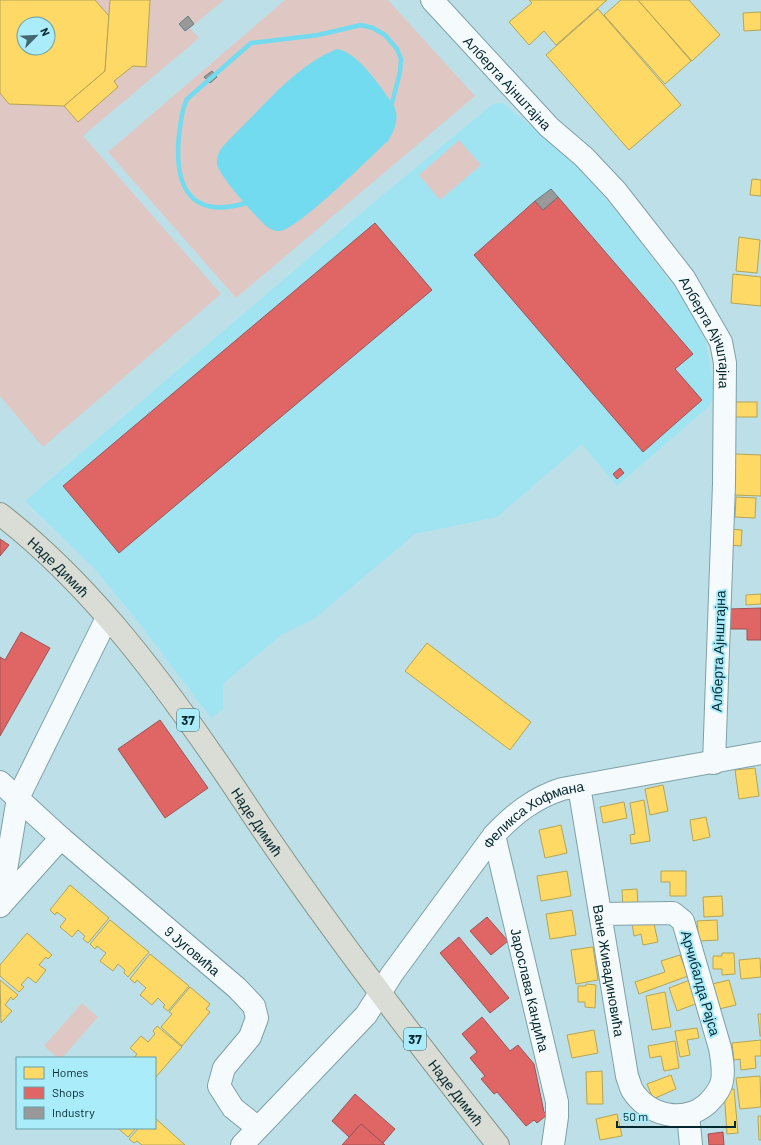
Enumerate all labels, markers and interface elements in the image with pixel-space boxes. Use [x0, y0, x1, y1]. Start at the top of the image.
north arrow [16, 16, 56, 56]
text: N [38, 26, 53, 38]
street label: Алберта Ајнштајна [460, 32, 556, 133]
street label: Алберта Ајнштајна [676, 273, 734, 389]
street label: Наде Димић [25, 533, 93, 600]
street label: Алберта Ајнштајна [707, 590, 729, 712]
road number: 37 [177, 709, 199, 731]
street label: Феликса Хофмана [479, 777, 585, 852]
street label: Наде Димић [228, 784, 287, 859]
street label: Ване Живадиновића [590, 903, 629, 1038]
street label: 9 Југовића [162, 922, 224, 979]
street label: Јарослава Кандића [508, 926, 553, 1053]
street label: Арчибалда Рајса [678, 928, 724, 1038]
road number: 37 [404, 1028, 426, 1050]
street label: Наде Димић [426, 1056, 488, 1129]
legend [16, 1057, 156, 1129]
text: Homes [52, 1065, 89, 1079]
text: Shops [52, 1085, 85, 1099]
scale bar [617, 1103, 735, 1129]
text: Industry [52, 1105, 95, 1119]
text: 50 m [623, 1109, 648, 1123]

